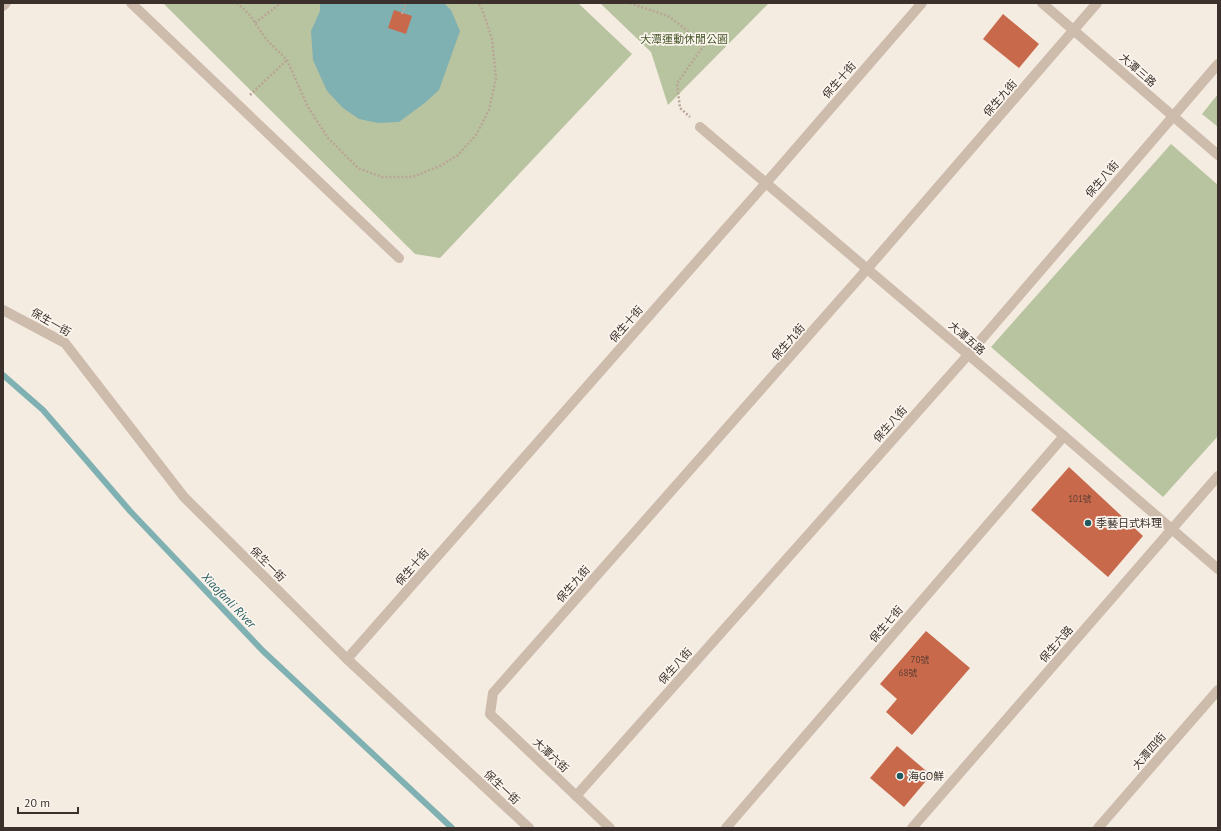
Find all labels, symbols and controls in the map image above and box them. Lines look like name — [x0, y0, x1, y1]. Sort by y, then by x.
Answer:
park label: 大潭運動休閒公園 — [640, 32, 728, 46]
street label: 大潭三路 — [1117, 50, 1159, 90]
street label: 保生十街 — [819, 59, 859, 101]
street label: 保生九街 — [980, 77, 1020, 119]
street label: 保生八街 — [1082, 158, 1122, 200]
street label: 保生十街 — [606, 303, 646, 345]
street label: 保生一街 — [28, 305, 74, 339]
street label: 大潭五路 — [946, 318, 988, 358]
street label: 保生九街 — [768, 321, 808, 363]
street label: 保生八街 — [870, 403, 910, 445]
house number: 101號 — [1068, 493, 1092, 504]
place label: 季藝日式料理 — [1096, 516, 1162, 530]
marker: 季藝日式料理 — [1083, 518, 1093, 528]
street label: 保生一街 — [247, 543, 289, 585]
street label: 保生十街 — [392, 546, 432, 588]
street label: 保生九街 — [553, 563, 593, 605]
water label: Xiaofanli River — [198, 568, 260, 632]
street label: 保生七街 — [866, 603, 906, 645]
street label: 保生六路 — [1036, 623, 1076, 665]
street label: 保生八街 — [655, 645, 695, 687]
house number: 70號 — [911, 654, 929, 665]
house number: 68號 — [899, 667, 917, 678]
street label: 大潭四街 — [1129, 730, 1169, 772]
street label: 大潭六街 — [530, 735, 572, 775]
street label: 保生一街 — [481, 767, 523, 807]
place label: 海GO鮮 — [908, 769, 944, 783]
marker: 海GO鮮 — [895, 771, 905, 781]
scale bar — [18, 789, 78, 815]
text: 20 m — [24, 795, 50, 810]

